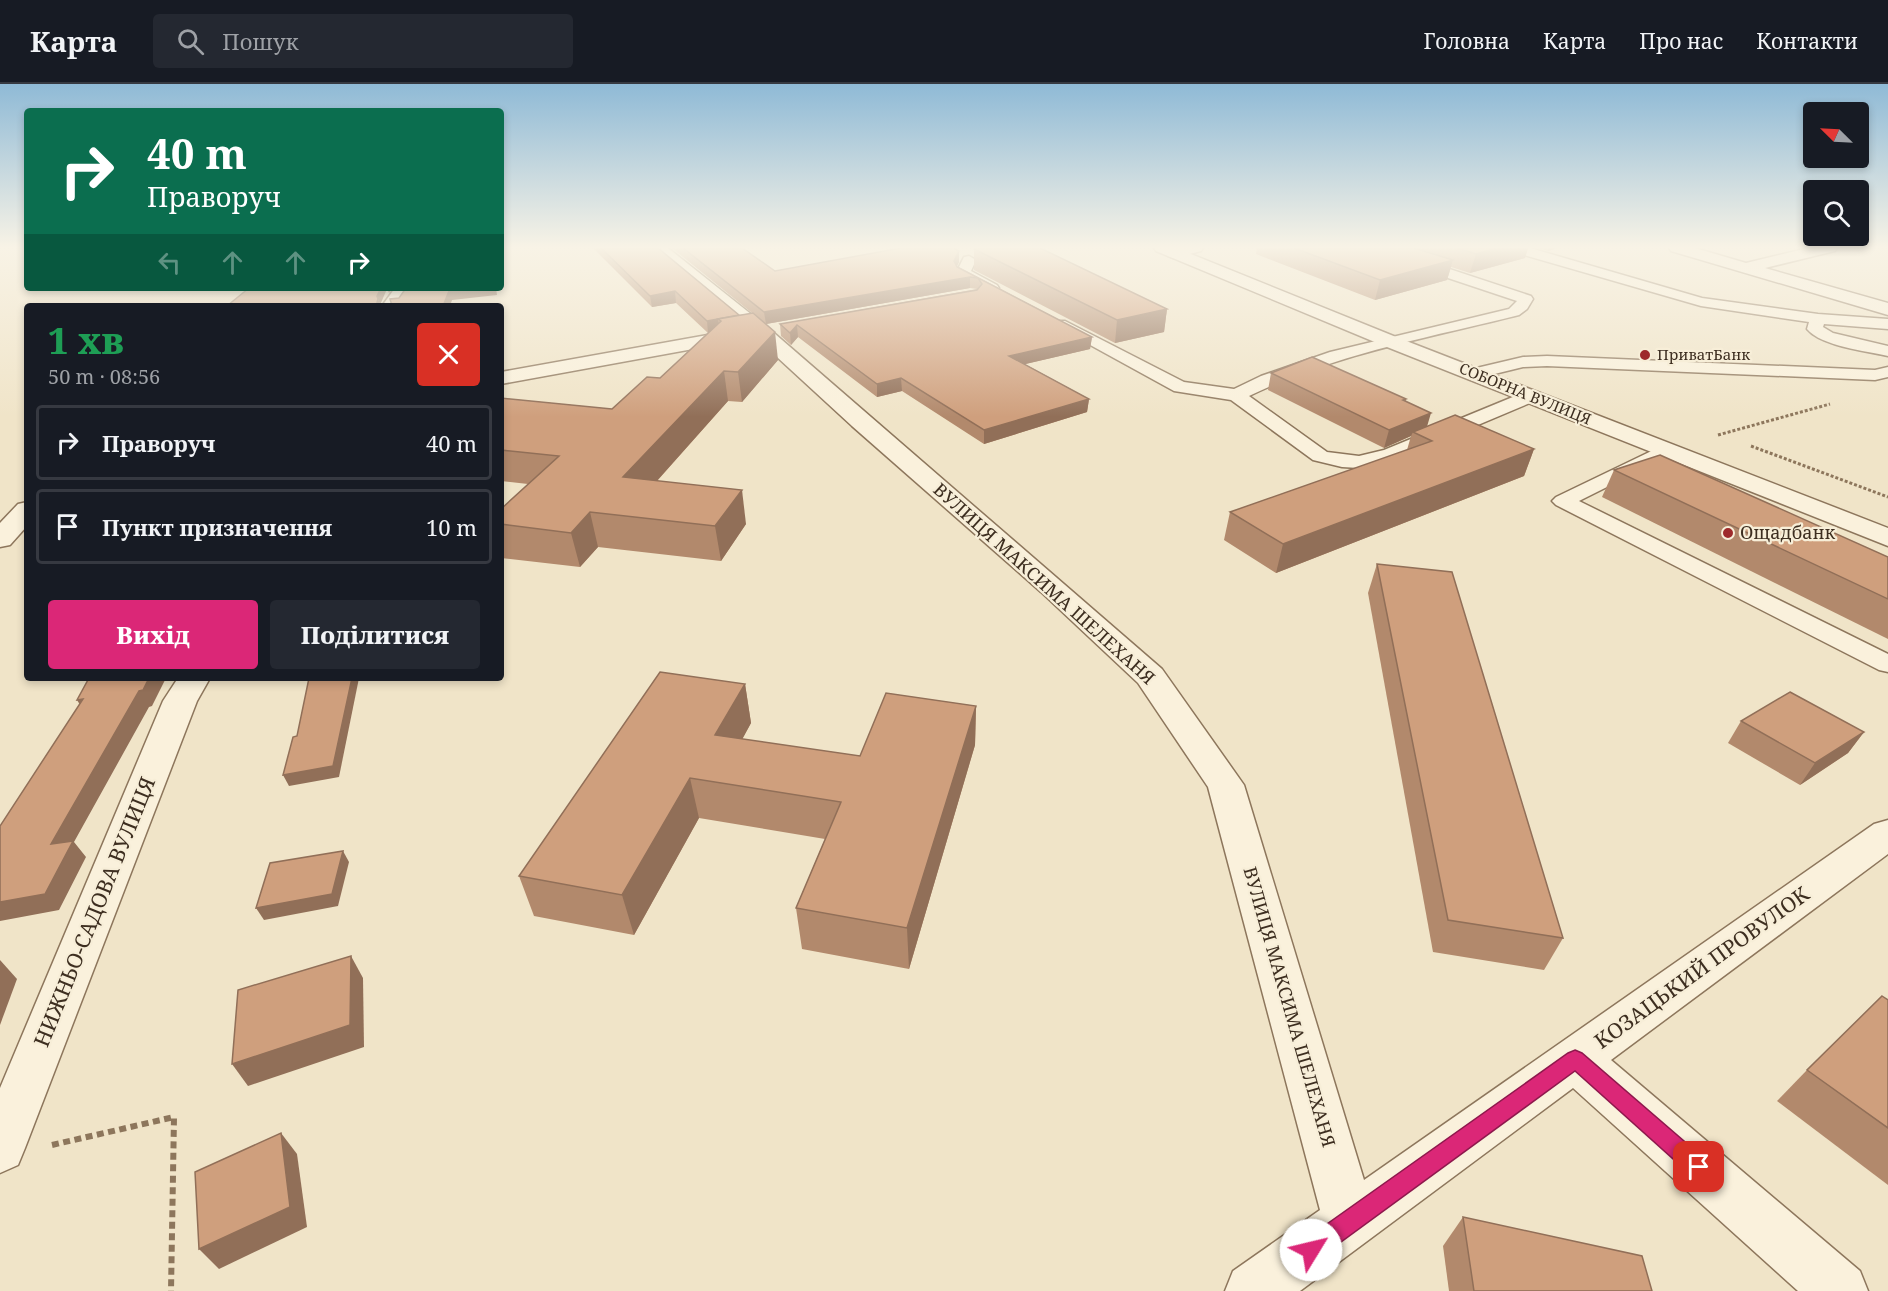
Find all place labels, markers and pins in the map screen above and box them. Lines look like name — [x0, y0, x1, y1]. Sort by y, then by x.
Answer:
place label: ПриватБанк — [1657, 344, 1750, 364]
marker: ПриватБанк — [1638, 348, 1652, 362]
place label: Ощадбанк — [1740, 520, 1835, 544]
marker: Ощадбанк — [1721, 526, 1735, 540]
pin — [1673, 1141, 1724, 1192]

